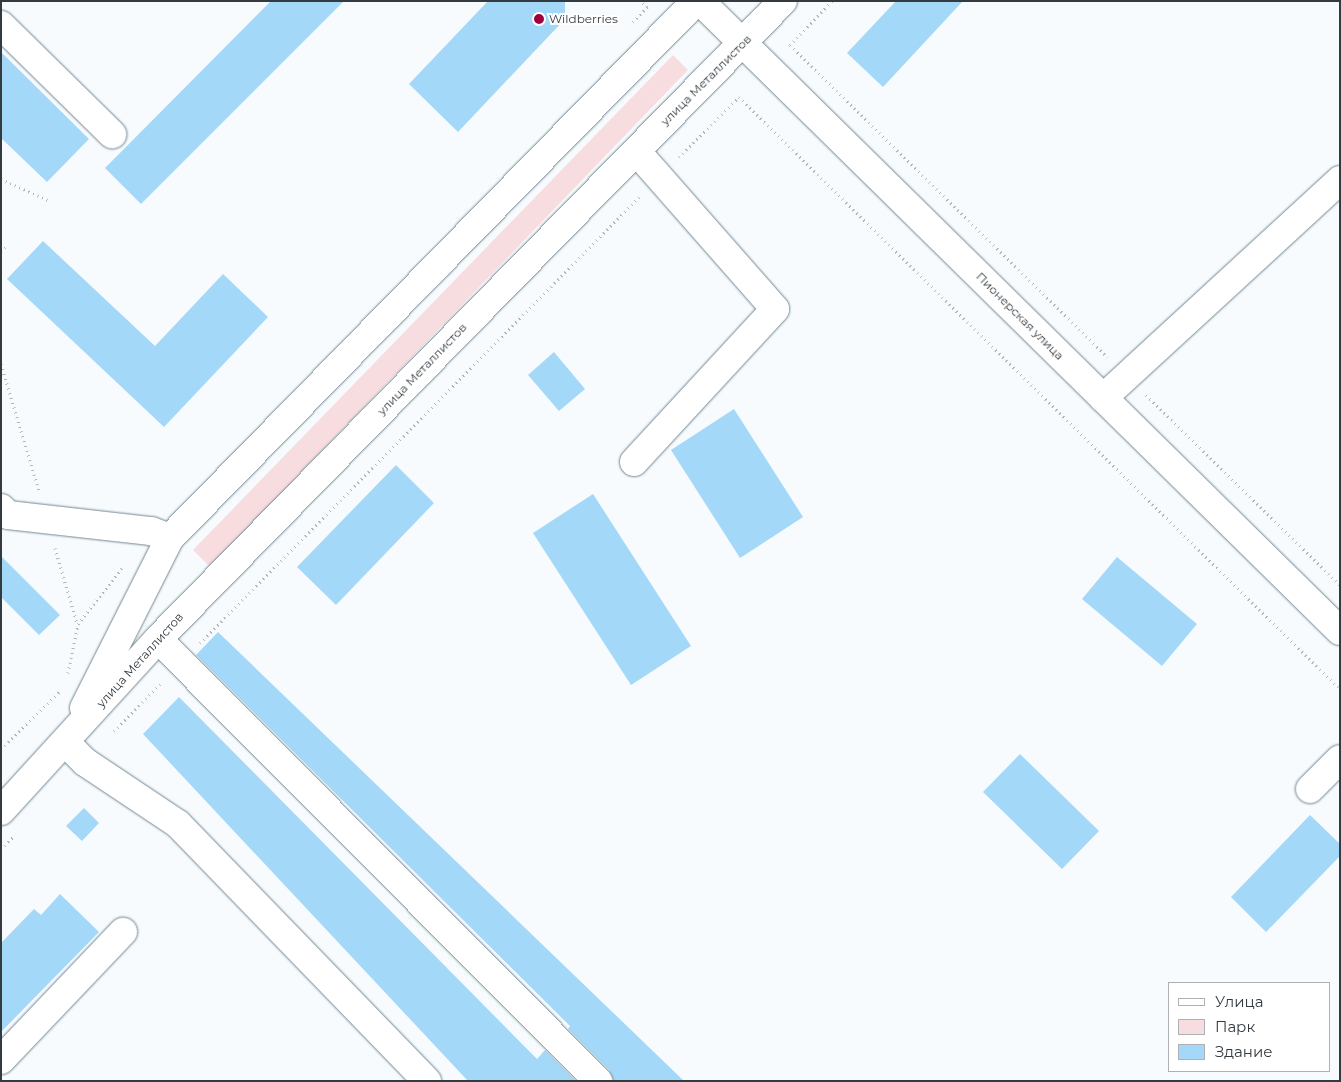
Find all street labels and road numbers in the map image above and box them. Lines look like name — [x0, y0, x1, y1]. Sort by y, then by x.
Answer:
street label: улица Металлистов — [658, 32, 754, 128]
street label: Пионерская улица — [973, 269, 1067, 363]
street label: улица Металлистов — [374, 320, 470, 418]
street label: улица Металлистов — [94, 610, 186, 710]

